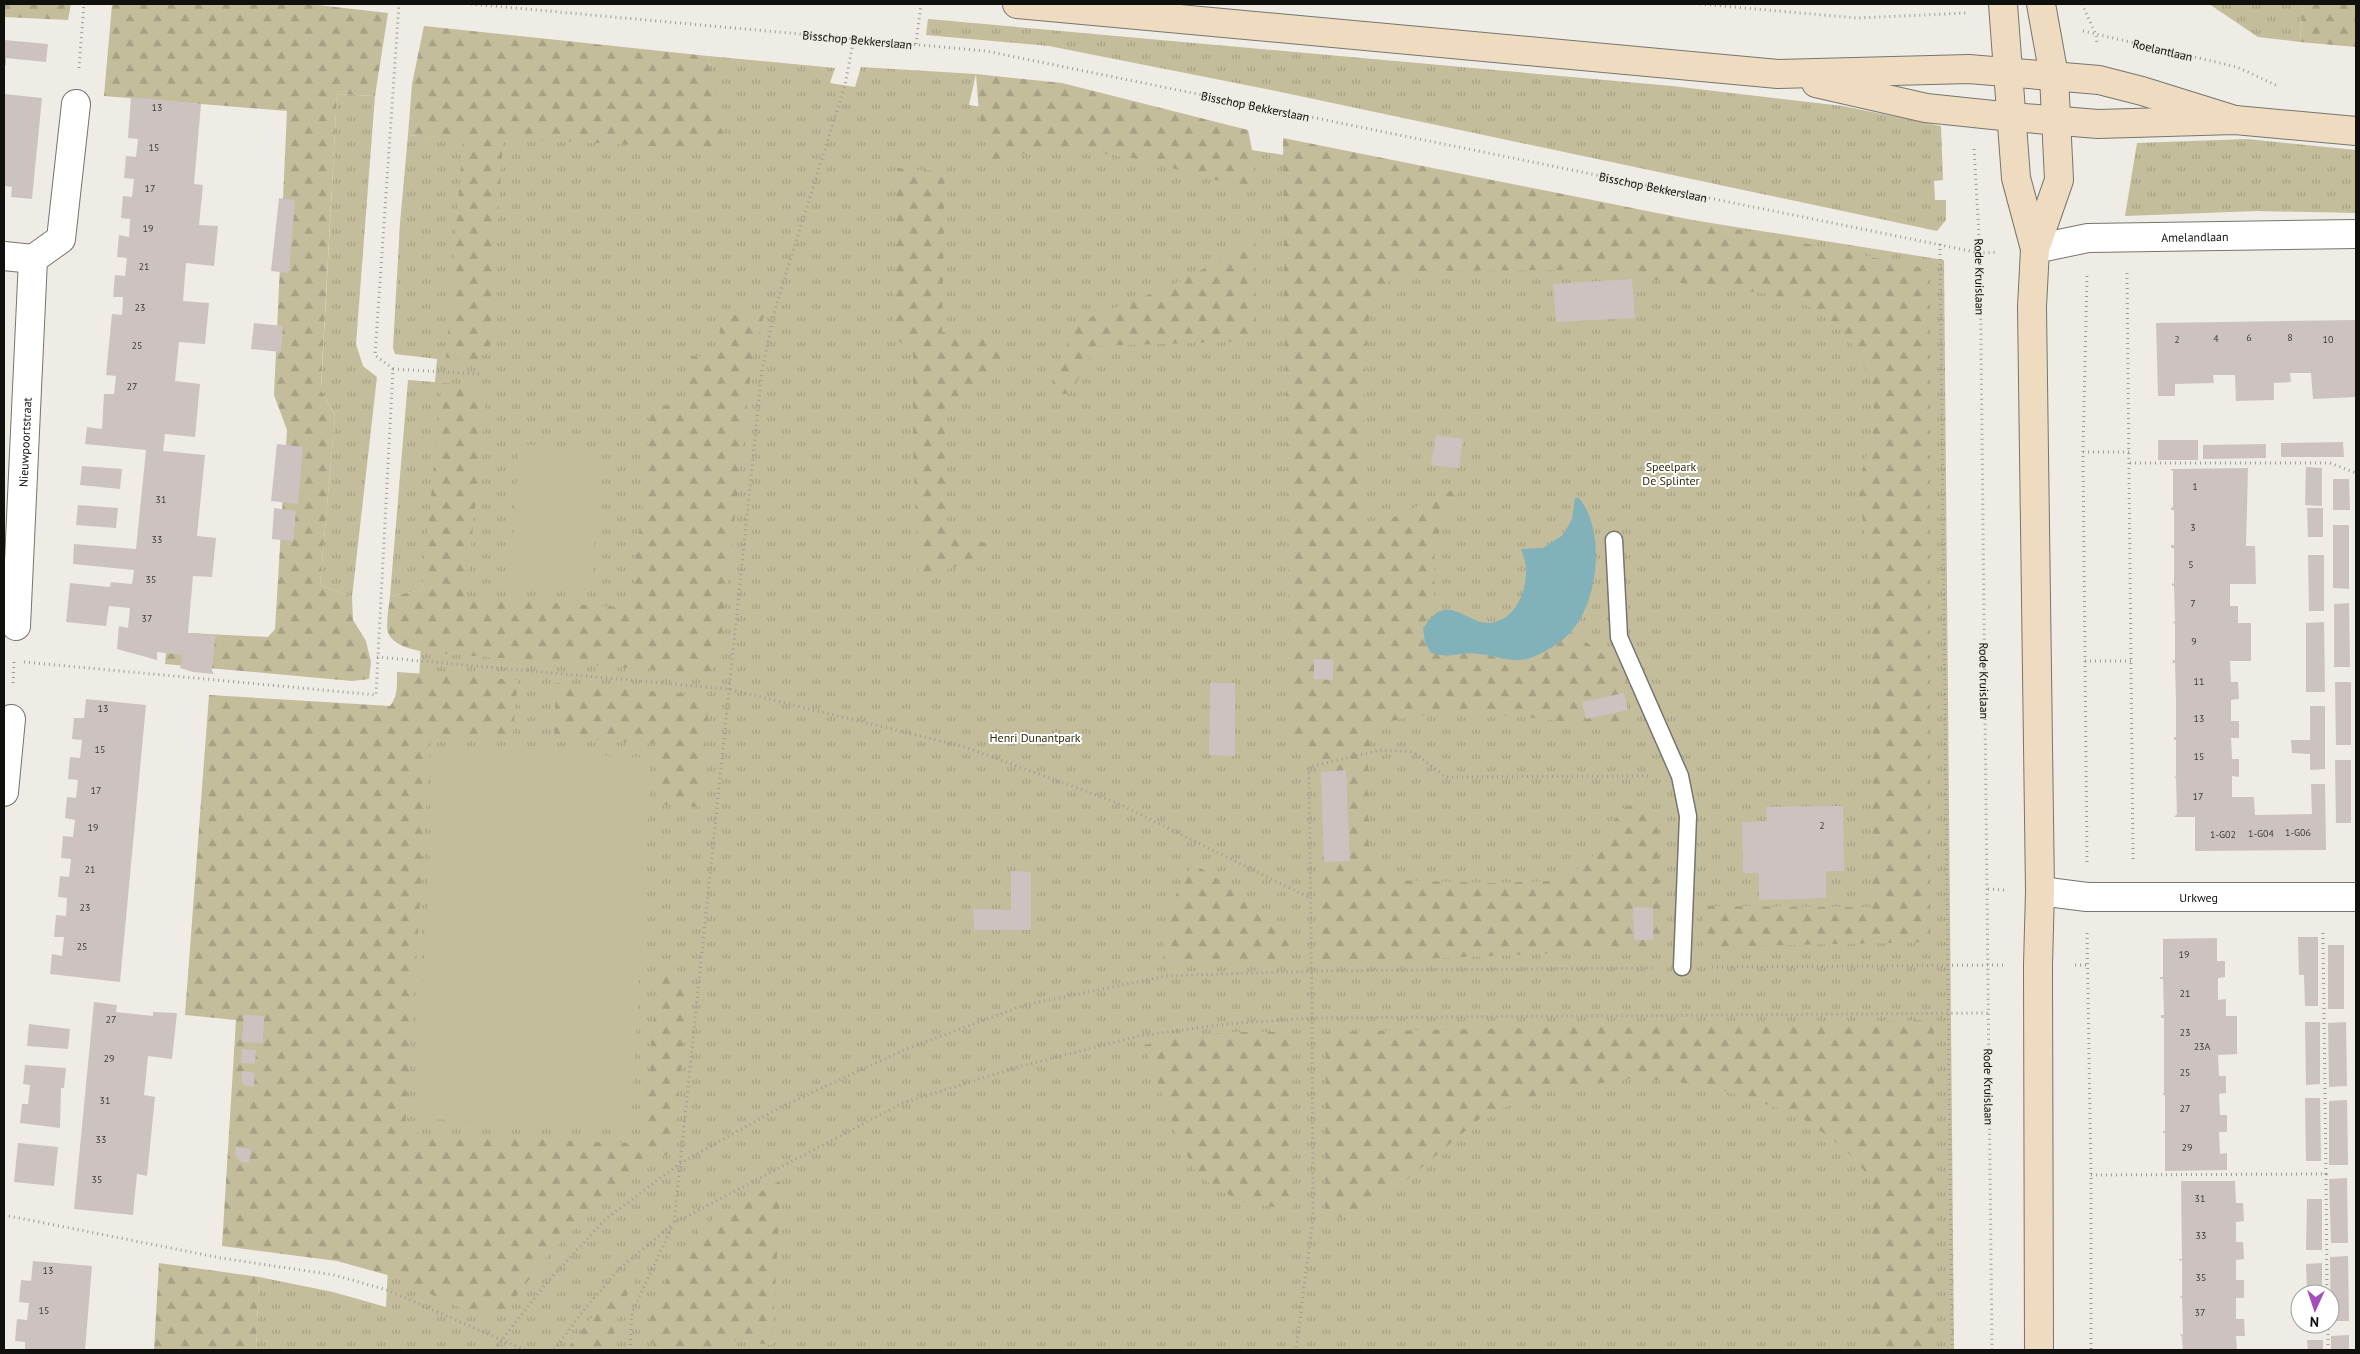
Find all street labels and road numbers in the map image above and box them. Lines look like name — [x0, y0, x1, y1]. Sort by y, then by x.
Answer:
street label: Bisschop Bekkerslaan — [802, 27, 913, 52]
street label: Roelantlaan — [2131, 35, 2194, 64]
street label: Bisschop Bekkerslaan — [1200, 87, 1311, 124]
street label: Bisschop Bekkerslaan — [1598, 168, 1709, 205]
street label: Amelandlaan — [2161, 228, 2229, 244]
street label: Rode Kruislaan — [1972, 238, 1988, 315]
street label: Nieuwpoortstraat — [15, 397, 34, 487]
street label: Rode Kruislaan — [1977, 642, 1993, 719]
street label: Urkweg — [2179, 890, 2218, 905]
street label: Rode Kruislaan — [1981, 1048, 1997, 1125]

